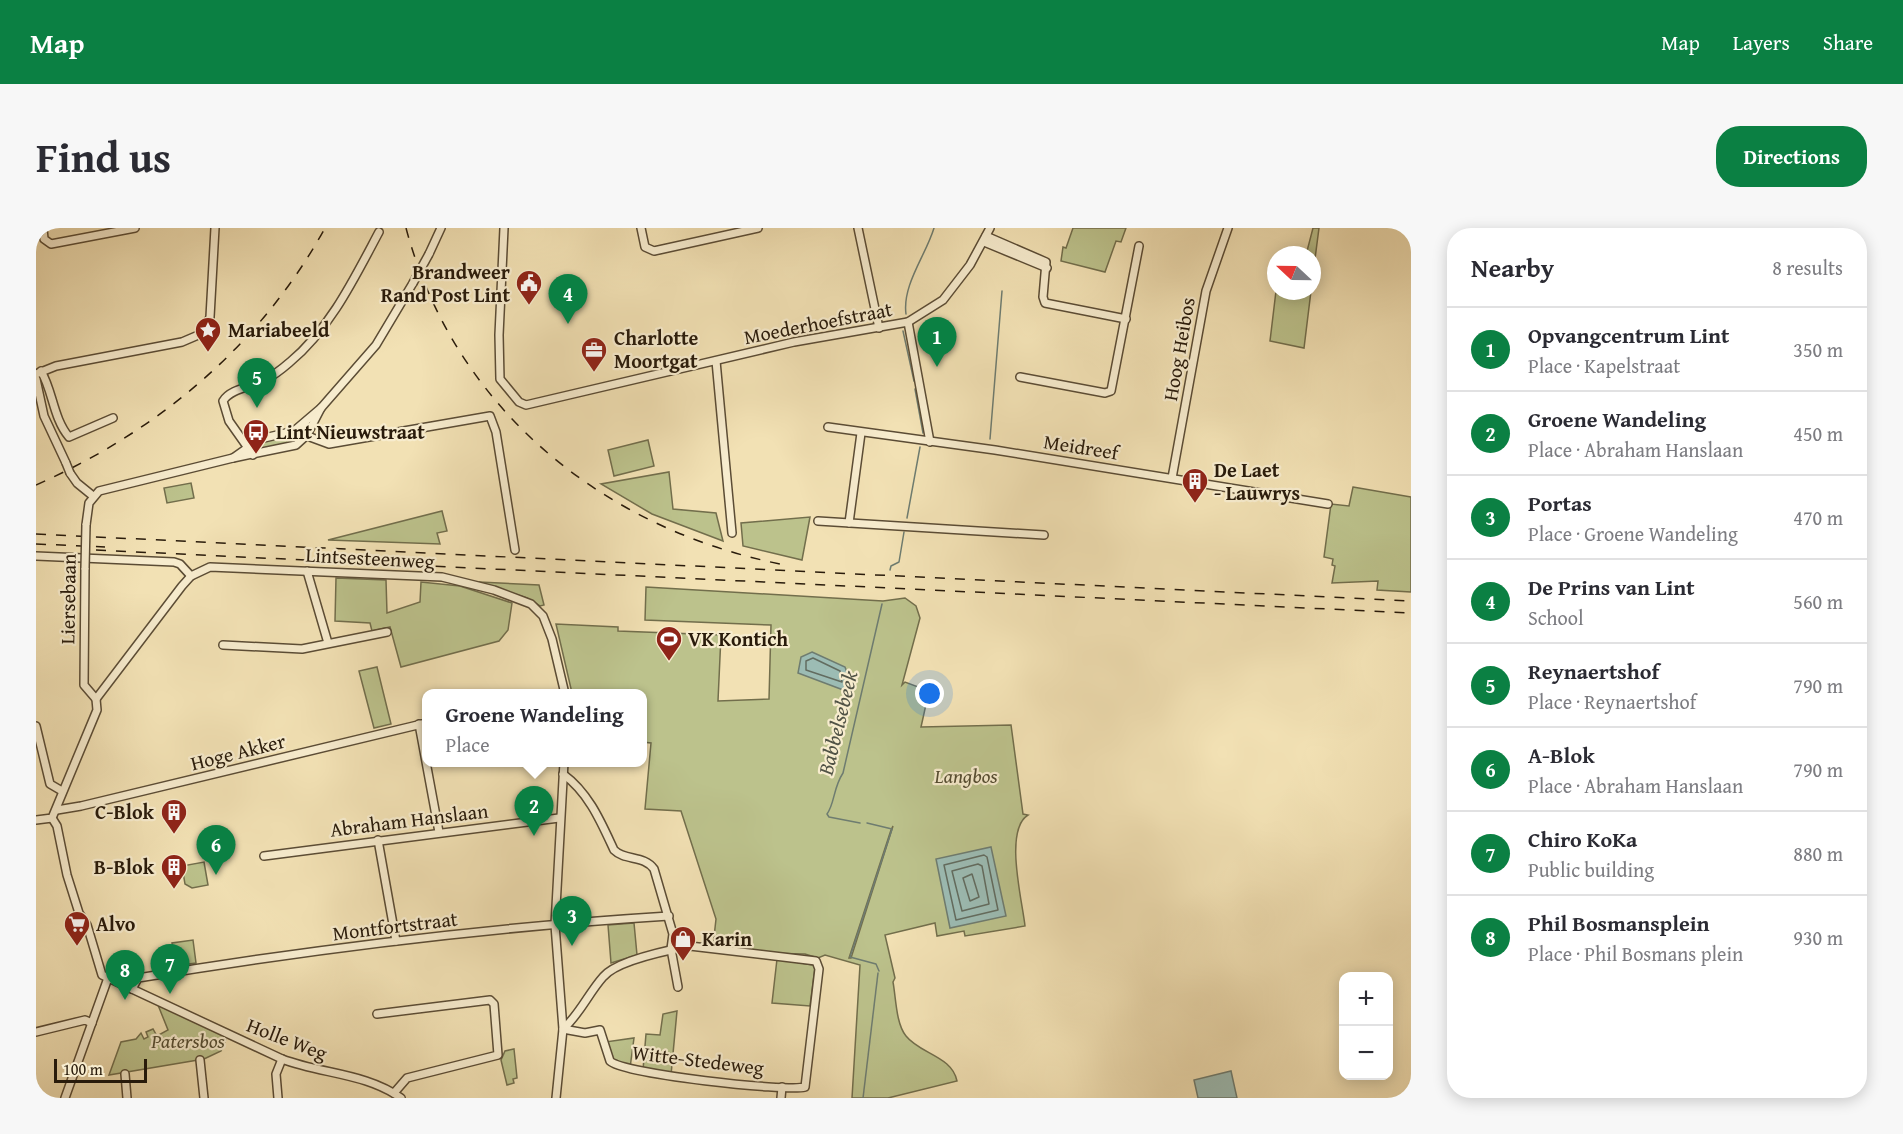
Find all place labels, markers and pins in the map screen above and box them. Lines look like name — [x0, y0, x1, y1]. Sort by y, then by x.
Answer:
place label: Brandweer Rand Post Lint — [381, 257, 510, 309]
public building icon: Brandweer Rand Post Lint — [514, 268, 544, 306]
pin: 4 — [548, 274, 588, 324]
place icon: Mariabeeld — [193, 315, 223, 353]
place label: Mariabeeld — [228, 315, 330, 344]
pin: 1 — [918, 318, 956, 367]
place label: Charlotte Moortgat — [614, 323, 699, 375]
office icon: Charlotte Moortgat — [579, 335, 609, 373]
pin: 5 — [238, 358, 276, 408]
bus stop icon: Lint Nieuwstraat — [241, 417, 271, 455]
place label: Lint Nieuwstraat — [276, 417, 425, 446]
place label: De Laet - Lauwrys — [1214, 455, 1300, 507]
building icon: De Laet - Lauwrys — [1180, 466, 1210, 504]
sports icon: VK Kontich — [654, 624, 684, 662]
place label: VK Kontich — [688, 624, 788, 653]
pin: 2 — [514, 786, 554, 836]
place label: C-Blok — [95, 797, 155, 826]
building icon: C-Blok — [159, 797, 189, 835]
pin: 6 — [196, 826, 236, 875]
place label: B-Blok — [94, 852, 155, 881]
building icon: B-Blok — [159, 852, 189, 890]
pin: 3 — [552, 896, 592, 946]
supermarket icon: Alvo — [62, 909, 92, 947]
place label: Alvo — [96, 909, 136, 938]
shop icon: Karin — [668, 924, 698, 962]
place label: Karin — [702, 924, 752, 953]
pin: 7 — [150, 944, 190, 994]
pin: 8 — [106, 950, 145, 1000]

